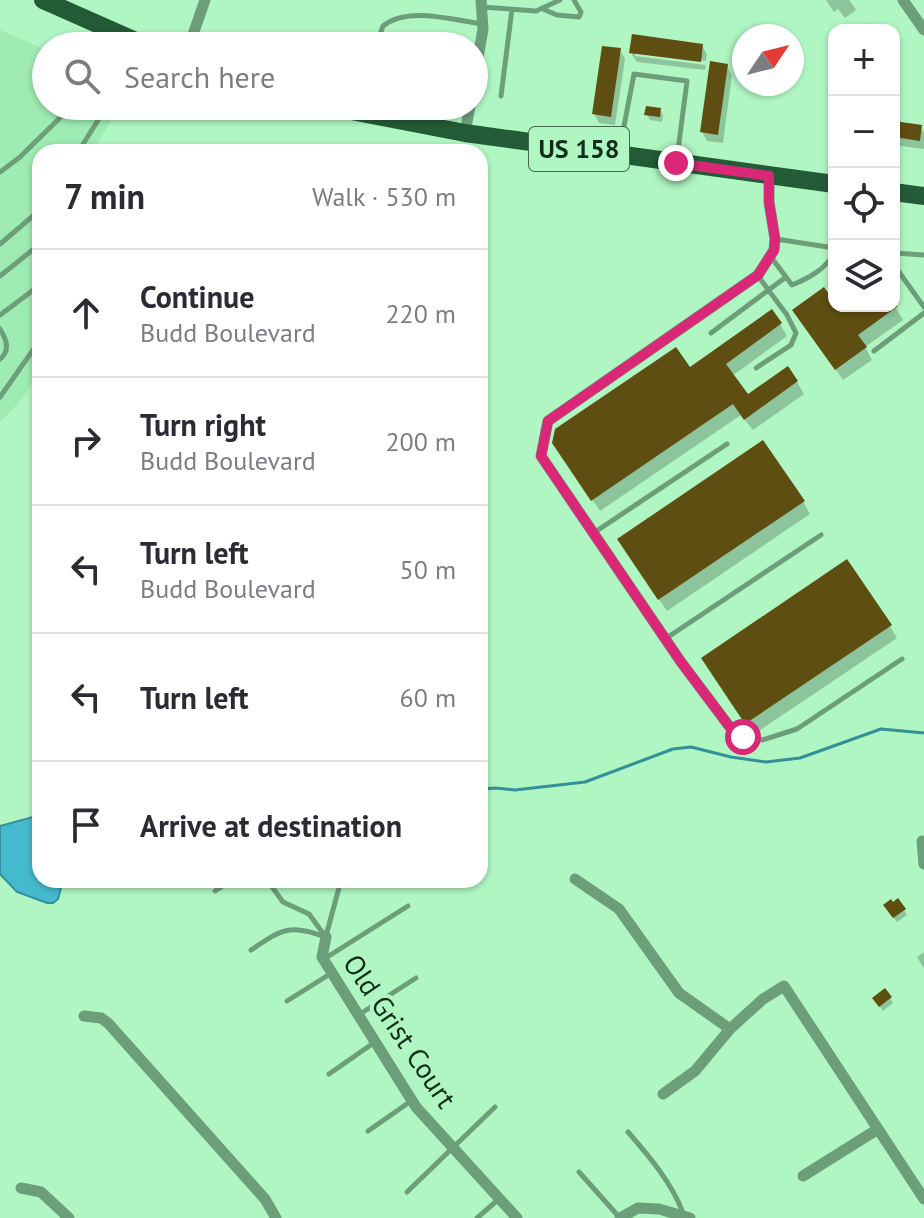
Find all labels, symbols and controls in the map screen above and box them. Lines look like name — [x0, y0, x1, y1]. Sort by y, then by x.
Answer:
north arrow — [732, 24, 804, 96]
map controls — [828, 24, 900, 312]
button: + — [828, 24, 900, 96]
search box — [32, 32, 488, 120]
icon: search — [60, 54, 104, 98]
text: Search here — [124, 57, 275, 96]
button: − — [828, 96, 900, 168]
road number: US 158 — [529, 127, 629, 171]
route end — [658, 145, 694, 181]
button: locate — [828, 168, 900, 240]
text: 7 min — [64, 174, 145, 218]
text: Walk · 530 m — [312, 180, 456, 213]
button: layers — [828, 240, 900, 312]
text: Continue — [140, 277, 254, 316]
icon: ahead — [64, 291, 108, 335]
text: 220 m — [385, 297, 456, 330]
text: Budd Boulevard — [140, 316, 316, 349]
text: Turn right — [140, 405, 266, 444]
icon: right — [64, 419, 108, 463]
text: 200 m — [385, 425, 456, 458]
text: Budd Boulevard — [140, 444, 316, 477]
text: Turn left — [140, 533, 248, 572]
icon: left — [64, 547, 108, 591]
text: 50 m — [400, 553, 456, 586]
text: Budd Boulevard — [140, 572, 316, 605]
icon: left — [64, 675, 108, 719]
text: Turn left — [140, 678, 248, 717]
text: 60 m — [400, 681, 456, 714]
route start — [725, 719, 761, 755]
icon: arrive — [64, 803, 108, 847]
text: Arrive at destination — [140, 806, 402, 845]
street label: Old Grist Court — [335, 947, 466, 1115]

